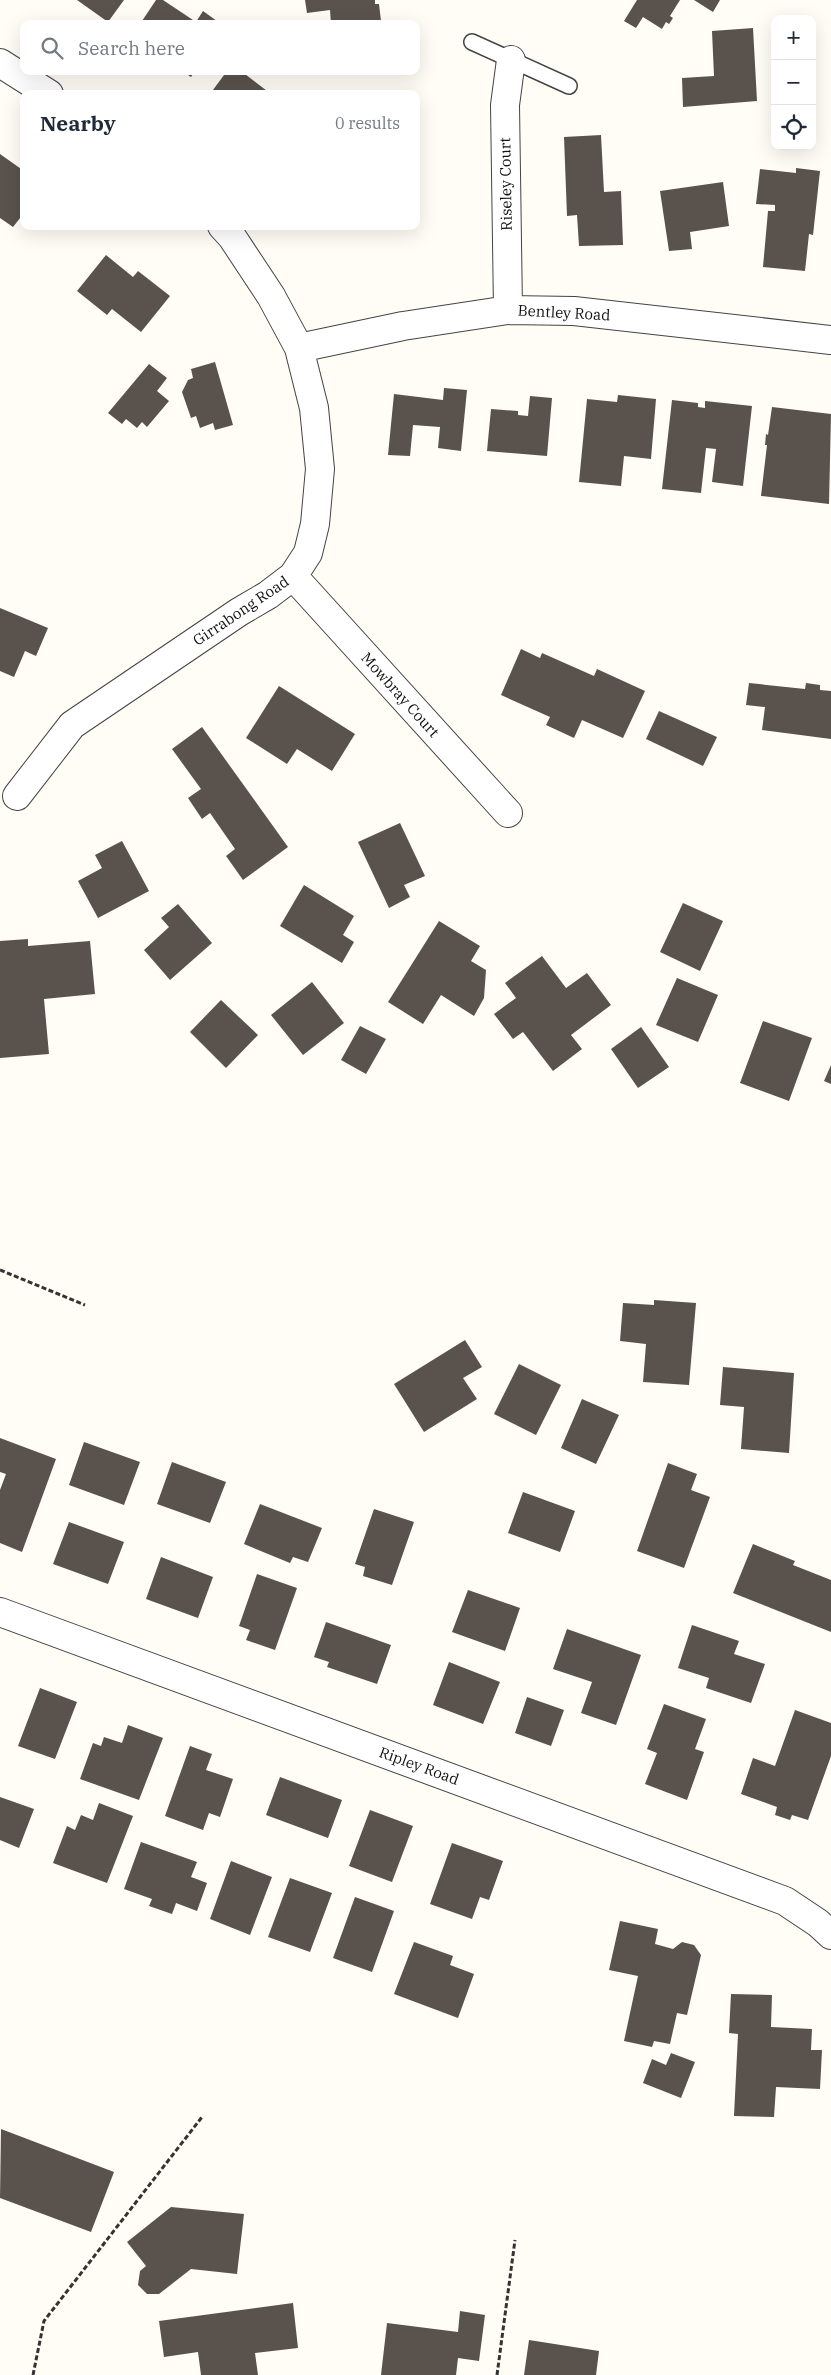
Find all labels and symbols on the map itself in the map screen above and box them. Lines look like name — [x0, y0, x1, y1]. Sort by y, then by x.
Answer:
street label: Riseley Court — [495, 137, 516, 231]
street label: Bentley Road — [517, 301, 611, 324]
street label: Girrabong Road — [189, 572, 292, 650]
street label: Mowbray Court — [357, 648, 443, 741]
street label: Ripley Road — [377, 1742, 462, 1789]

